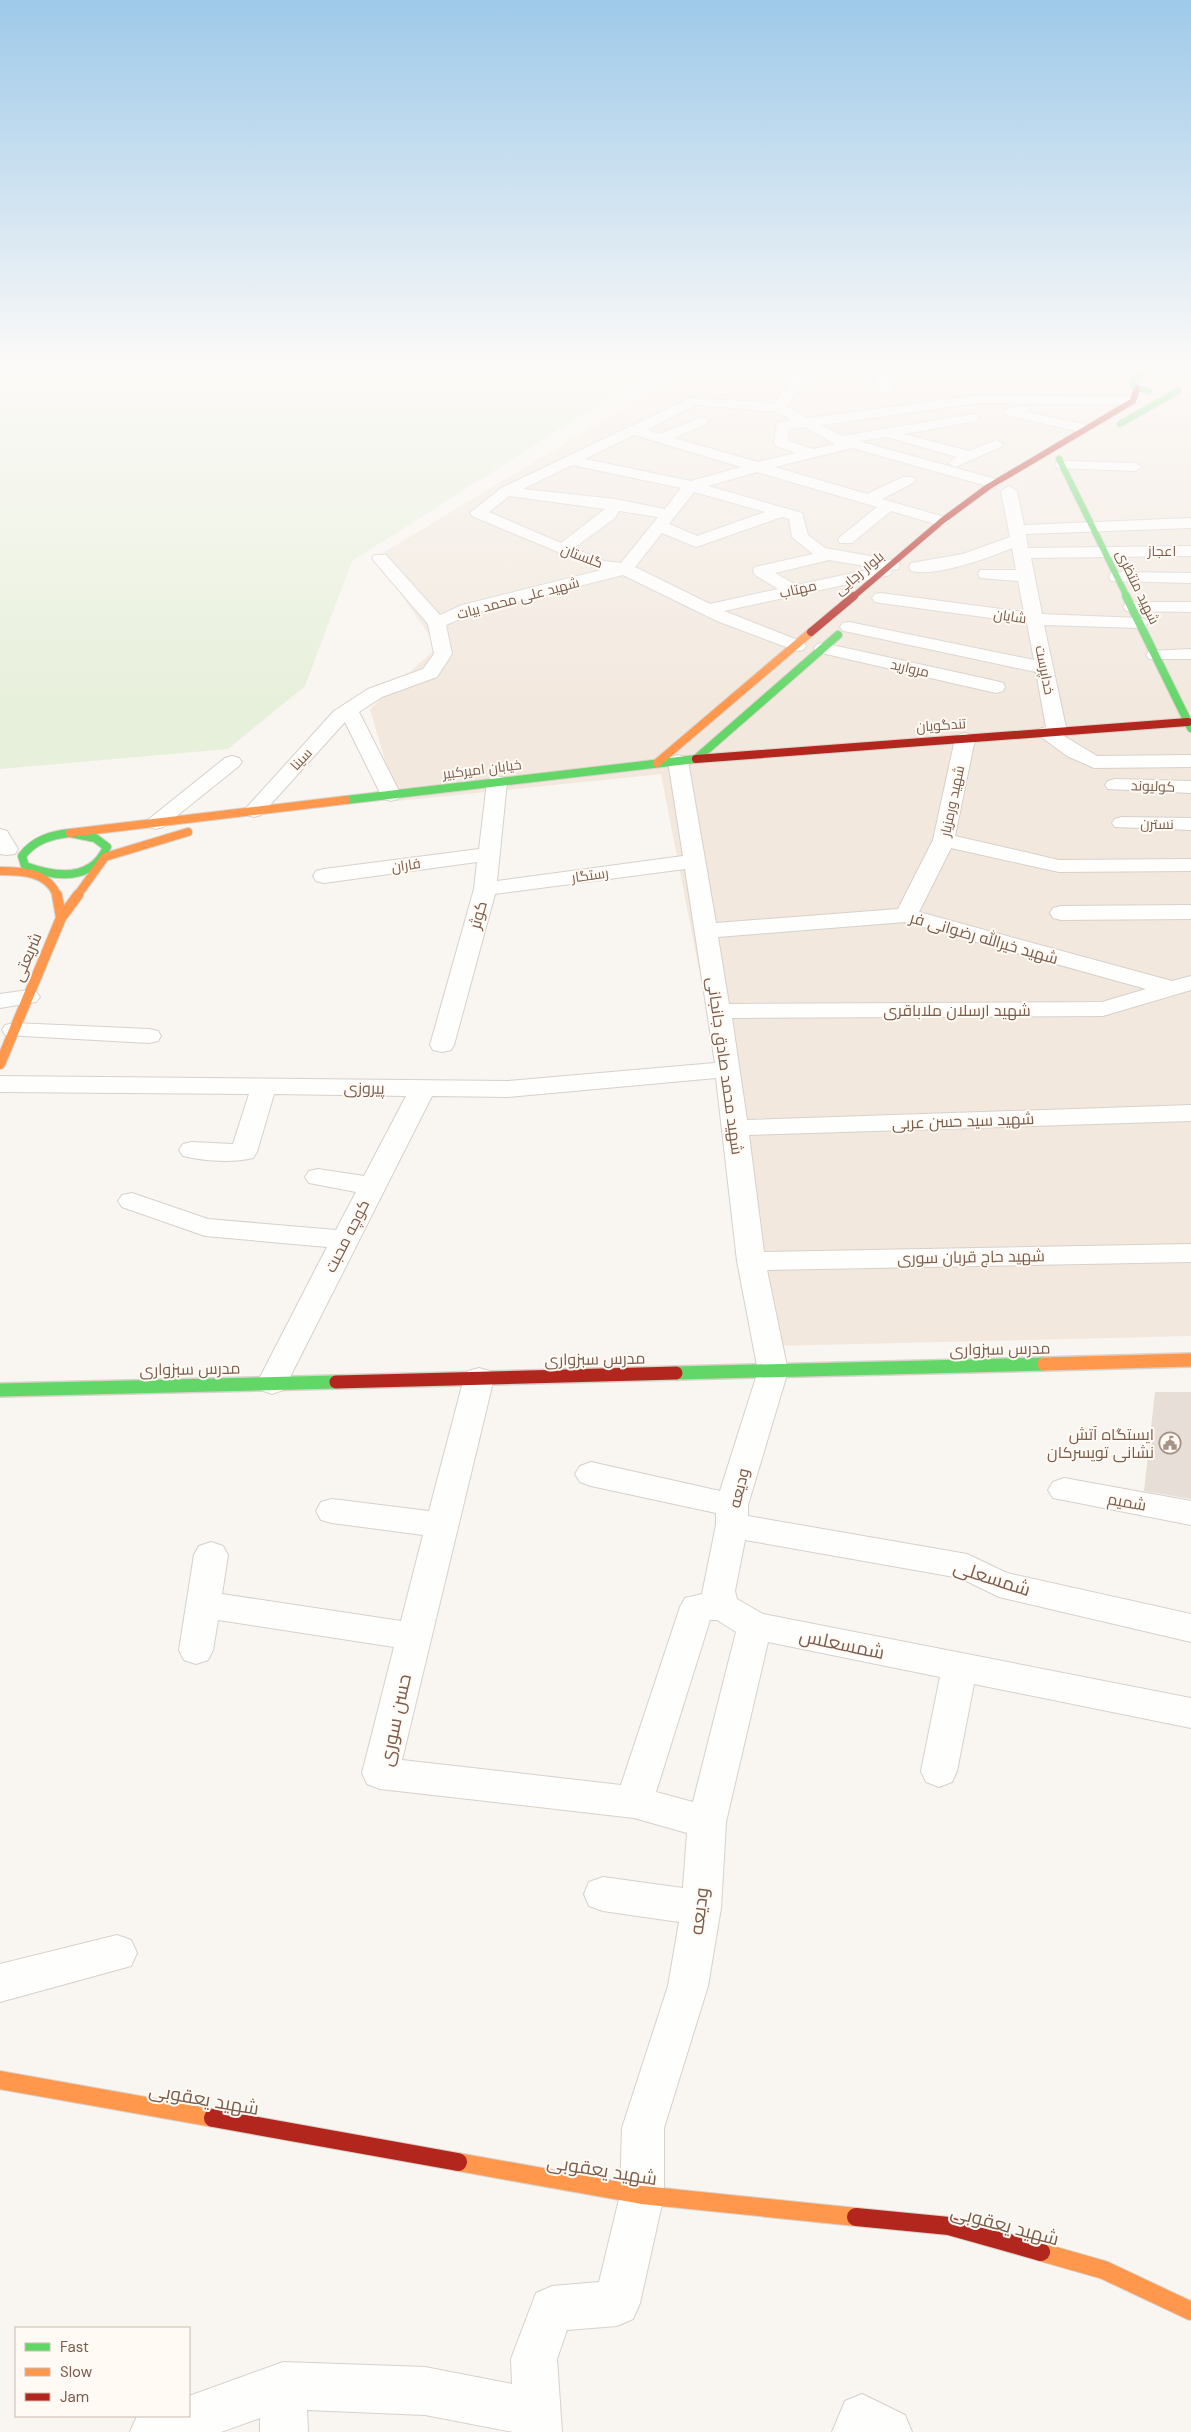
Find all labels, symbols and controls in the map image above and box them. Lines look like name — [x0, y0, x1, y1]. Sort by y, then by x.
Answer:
street label: گلستان — [559, 540, 605, 572]
street label: اعجاز — [1147, 542, 1176, 560]
street label: بلوار رجایی — [831, 547, 887, 599]
street label: شهید منتظری — [1112, 547, 1164, 627]
street label: شهید علی محمد بیات — [455, 573, 581, 623]
street label: مهتاب — [778, 576, 818, 602]
street label: شایان — [992, 605, 1028, 627]
street label: خداپرست — [1030, 644, 1059, 696]
street label: مروارید — [889, 655, 931, 681]
street label: تندگویان — [915, 714, 967, 736]
street label: سینا — [286, 744, 316, 774]
street label: خیابان امیرکبیر — [441, 755, 522, 783]
street label: شهید ورمزیار — [935, 764, 968, 839]
street label: کولیوند — [1131, 776, 1175, 796]
street label: نسترن — [1140, 815, 1174, 833]
street label: فاران — [390, 854, 422, 876]
street label: رستگار — [569, 864, 610, 887]
street label: کوثر — [464, 899, 492, 932]
street label: شهید خیرالله رضوانی فر — [907, 907, 1061, 969]
street label: شریعتی — [7, 929, 47, 985]
street label: شهید محمد صادق جانجانی — [702, 976, 748, 1156]
street label: شهید ارسلان ملاباقری — [883, 1000, 1031, 1021]
street label: پیروزی — [343, 1077, 385, 1100]
street label: شهید سید حسن عربی — [891, 1108, 1035, 1134]
street label: کوچه محبت — [320, 1196, 375, 1277]
street label: شهید حاج قربان سوری — [897, 1245, 1045, 1270]
street label: مدرس سبزواری — [949, 1338, 1051, 1360]
street label: مدرس سبزواری — [544, 1348, 646, 1370]
street label: مدرس سبزواری — [139, 1358, 241, 1380]
place label: ایستگاه آتش نشانی تویسرکان — [1047, 1424, 1154, 1463]
public building icon: ایستگاه آتش نشانی تویسرکان — [1158, 1431, 1182, 1455]
street label: ودیعه — [724, 1466, 754, 1510]
street label: شمیم — [1106, 1488, 1148, 1517]
street label: شمسعلی — [950, 1554, 1034, 1602]
street label: شمسعلس — [797, 1623, 887, 1665]
street label: حسن سوری — [373, 1672, 417, 1768]
street label: ودیعه — [684, 1886, 714, 1936]
street label: شهید یعقوبی — [147, 2077, 261, 2121]
street label: شهید یعقوبی — [545, 2149, 659, 2191]
street label: شهید یعقوبی — [948, 2199, 1062, 2251]
legend — [15, 2327, 190, 2417]
text: Fast — [60, 2337, 89, 2357]
text: Slow — [60, 2362, 93, 2382]
text: Jam — [60, 2387, 89, 2407]

